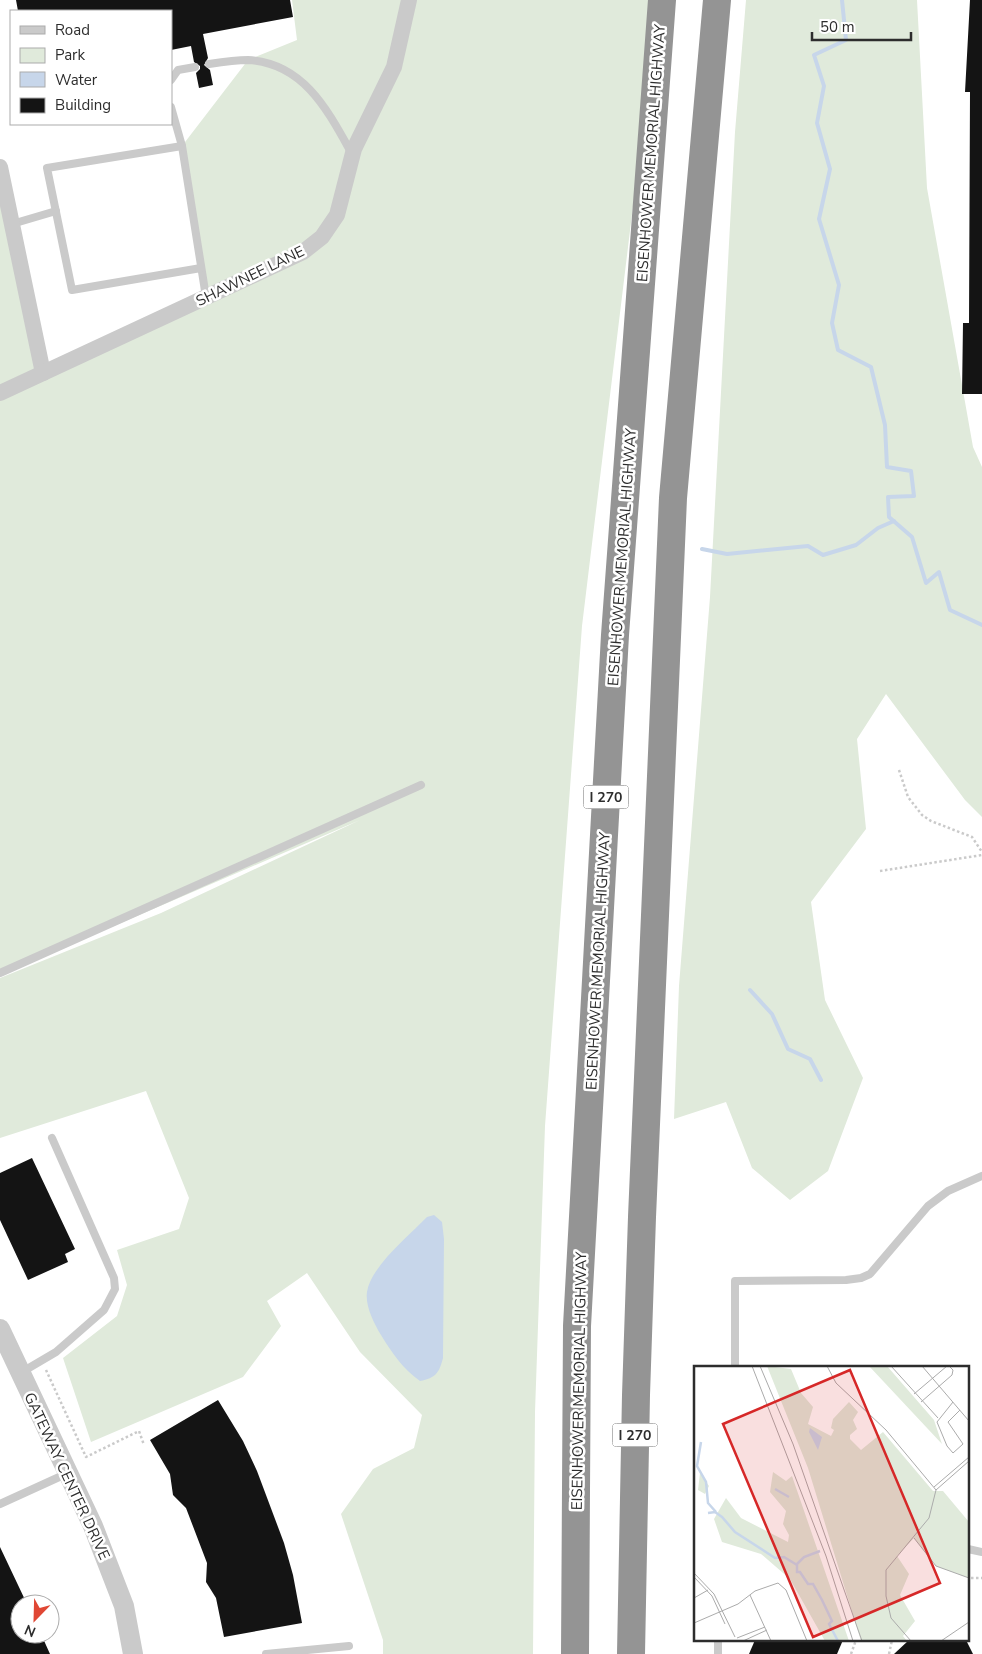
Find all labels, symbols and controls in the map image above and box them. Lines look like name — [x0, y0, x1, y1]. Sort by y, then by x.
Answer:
legend — [10, 10, 172, 125]
scale bar — [812, 10, 911, 42]
text: 50 m — [820, 17, 855, 37]
text: Road — [55, 20, 90, 40]
street label: EISENHOWER MEMORIAL HIGHWAY — [632, 22, 670, 283]
text: Park — [55, 45, 85, 65]
text: Water — [55, 70, 98, 90]
text: Building — [55, 95, 111, 115]
street label: SHAWNEE LANE — [192, 241, 308, 311]
street label: EISENHOWER MEMORIAL HIGHWAY — [603, 426, 641, 687]
road number: I 270 — [584, 786, 628, 809]
street label: EISENHOWER MEMORIAL HIGHWAY — [581, 830, 615, 1091]
street label: EISENHOWER MEMORIAL HIGHWAY — [567, 1251, 591, 1510]
inset map — [694, 1366, 970, 1642]
street label: GATEWAY CENTER DRIVE — [19, 1389, 115, 1563]
road number: I 270 — [612, 1424, 658, 1446]
north arrow — [10, 1594, 60, 1644]
text: N — [22, 1620, 39, 1641]

